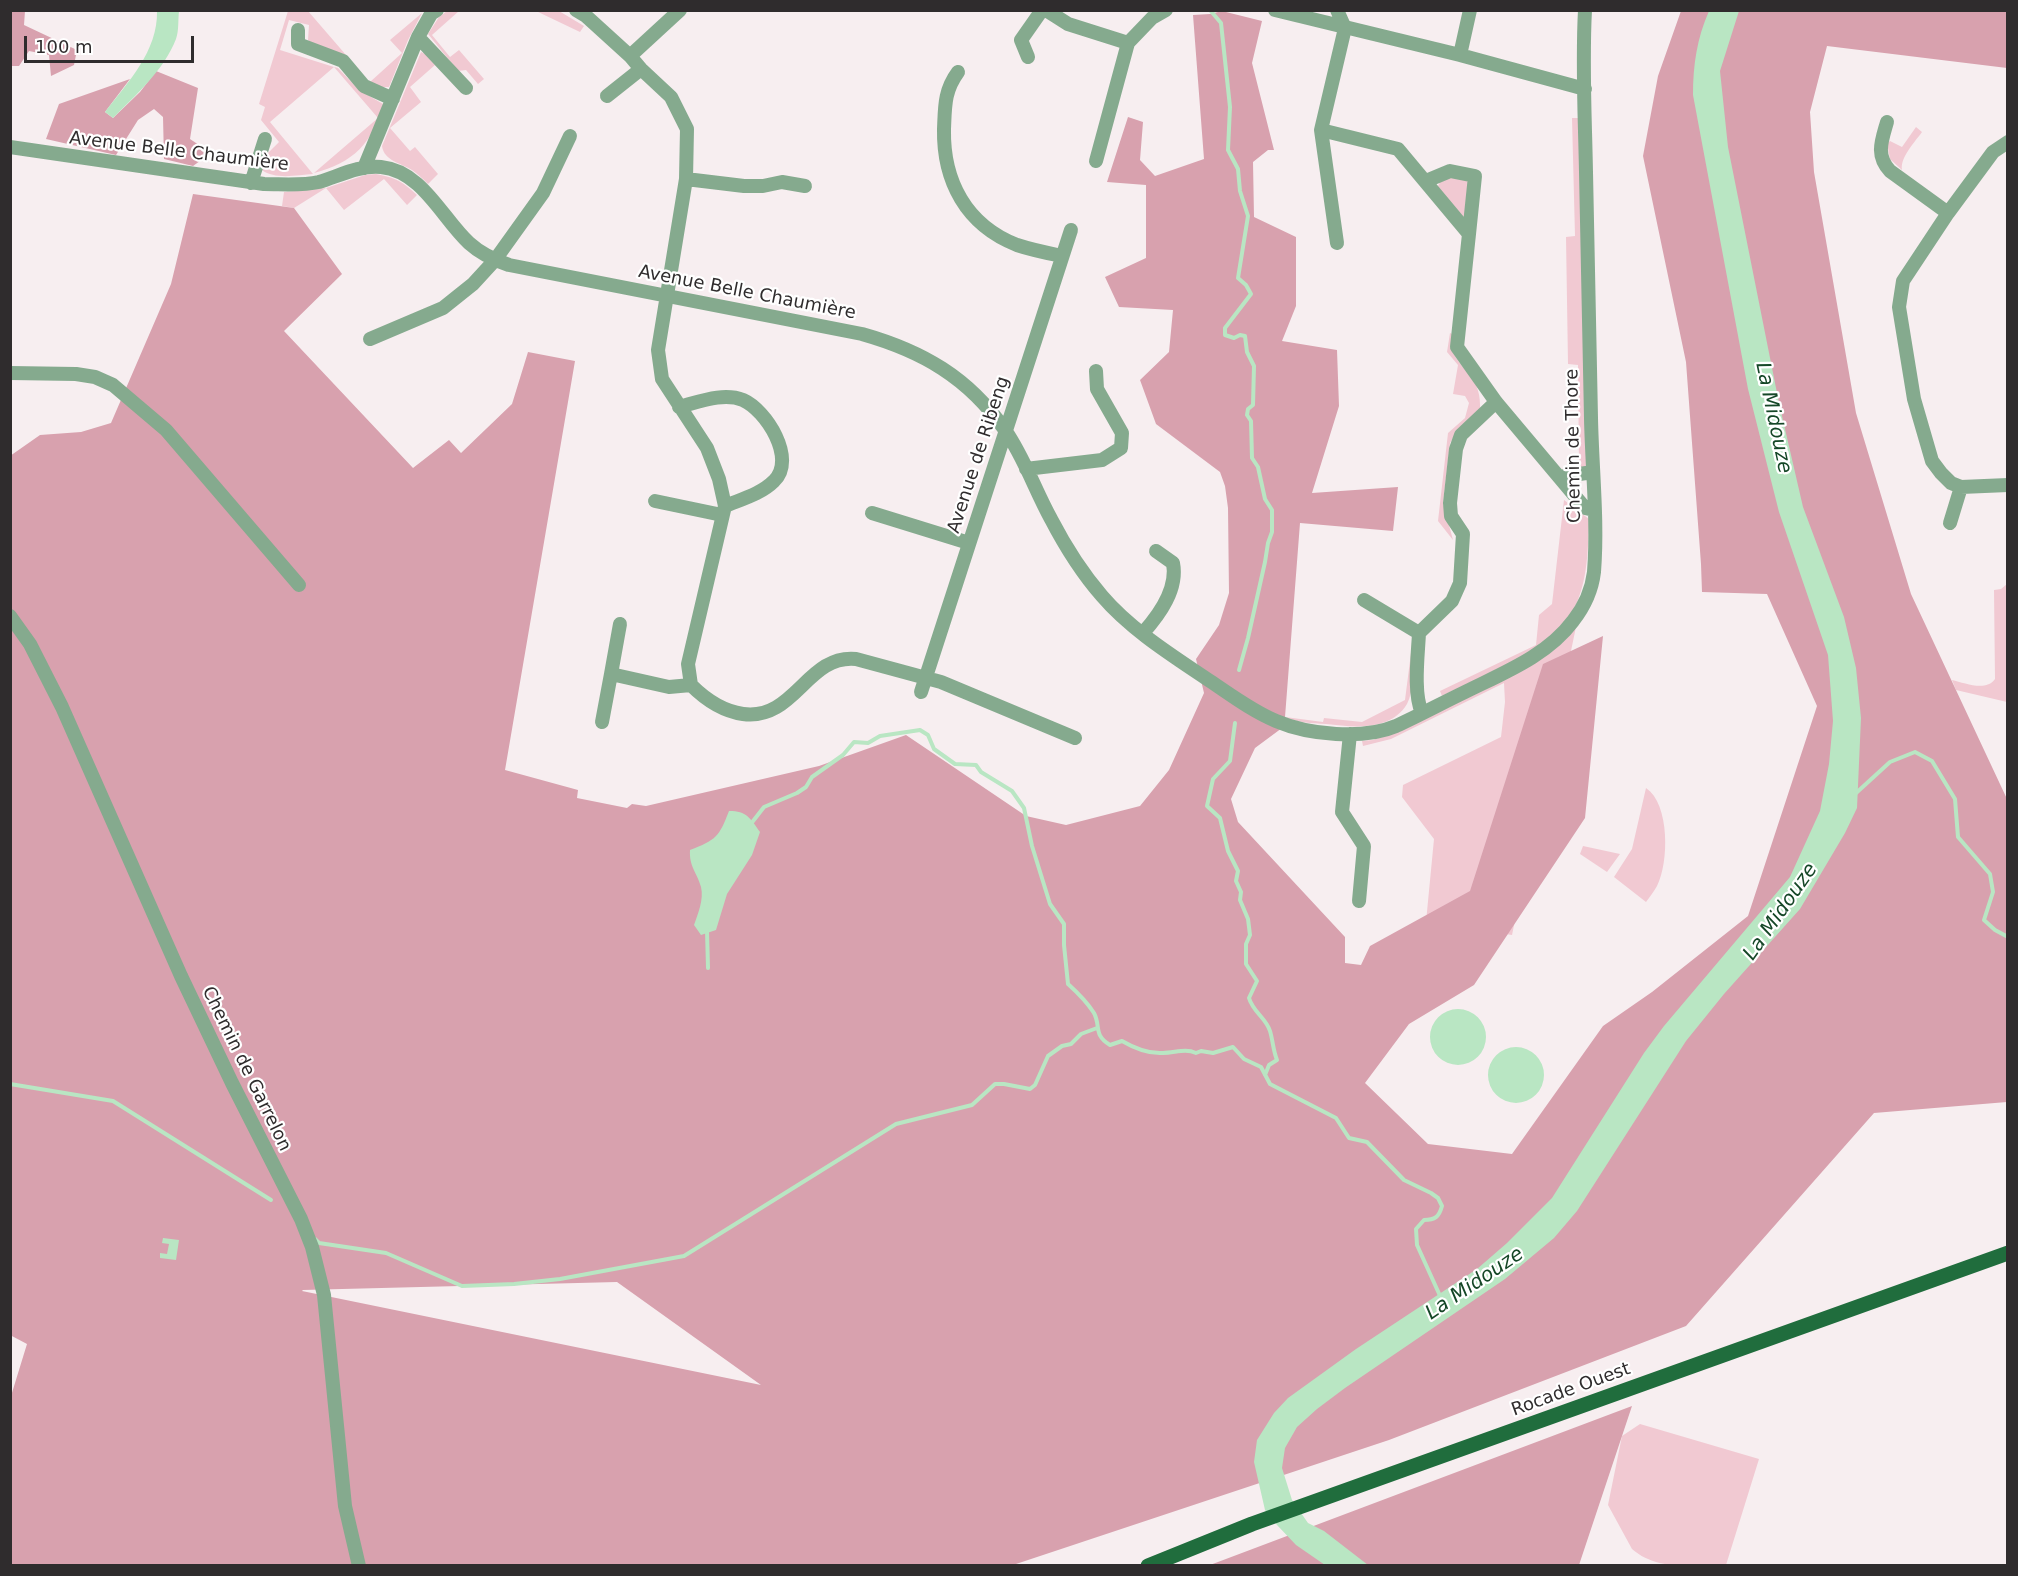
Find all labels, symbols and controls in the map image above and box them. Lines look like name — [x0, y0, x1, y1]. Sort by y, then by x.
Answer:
scale bar — [27, 24, 196, 62]
text: 100 m — [35, 36, 93, 57]
street label: Avenue Belle Chaumière — [68, 128, 290, 176]
street label: Avenue Belle Chaumière — [637, 261, 857, 325]
water label: La Midouze — [1750, 360, 1796, 476]
street label: Chemin de Thore — [1562, 369, 1586, 523]
street label: Avenue de Ribeng — [943, 374, 1015, 536]
water label: La Midouze — [1739, 859, 1823, 965]
street label: Chemin de Garrelon — [197, 983, 295, 1155]
water label: La Midouze — [1421, 1242, 1529, 1326]
street label: Rocade Ouest — [1509, 1358, 1633, 1422]

